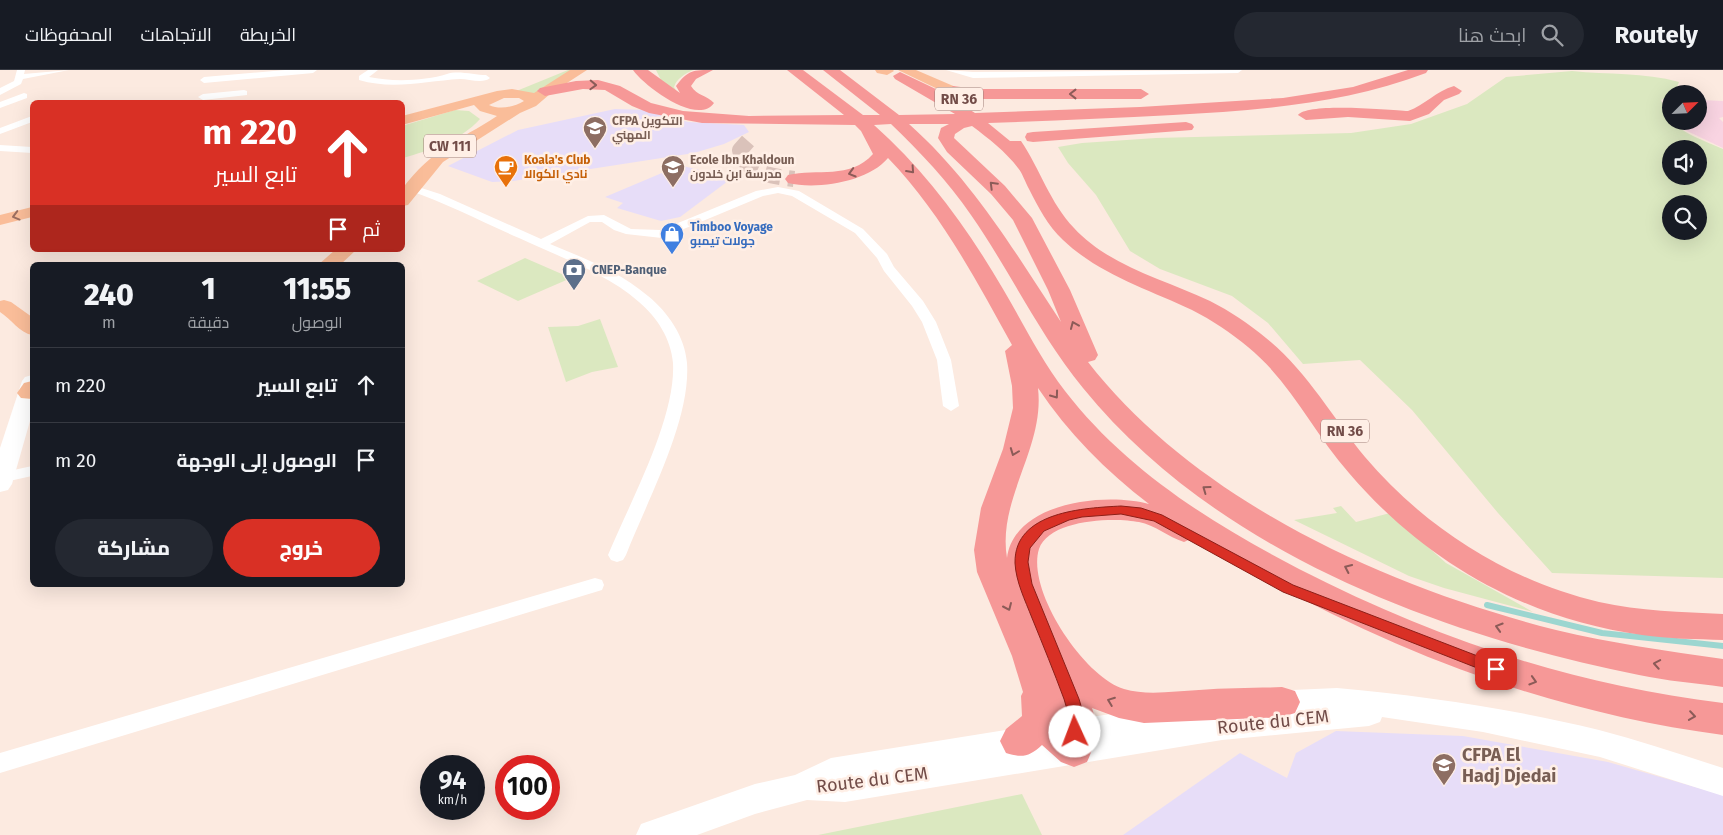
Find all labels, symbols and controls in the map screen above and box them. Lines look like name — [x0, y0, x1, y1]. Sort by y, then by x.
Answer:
search box — [1234, 12, 1584, 57]
icon: search — [1538, 21, 1566, 49]
text: Routely — [1614, 21, 1698, 49]
text: المحفوظات — [25, 24, 113, 46]
text: الاتجاهات — [141, 24, 212, 46]
text: الخريطة — [240, 24, 296, 46]
text: ابحث هنا — [1458, 24, 1526, 47]
one-way arrow — [589, 80, 597, 90]
north arrow — [1662, 85, 1708, 130]
map controls — [1662, 85, 1707, 240]
road number: RN 36 — [935, 88, 983, 110]
one-way arrow — [1069, 89, 1076, 99]
text: 220 m — [202, 111, 297, 153]
place label: CFPA التكوين المهني — [612, 114, 683, 145]
school or university icon: CFPA التكوين المهني — [582, 115, 608, 149]
icon: ahead — [315, 120, 380, 185]
road number: CW 111 — [424, 134, 476, 158]
button: sound — [1662, 140, 1707, 185]
place label: Koala's Club نادي الكوالا — [524, 153, 590, 184]
place label: Ecole Ibn Khaldoun مدرسة ابن خلدون — [690, 153, 795, 182]
cafe icon: Koala's Club نادي الكوالا — [493, 154, 519, 188]
school or university icon: Ecole Ibn Khaldoun مدرسة ابن خلدون — [660, 154, 686, 188]
text: تابع السير — [215, 161, 297, 188]
one-way arrow — [905, 164, 914, 173]
one-way arrow — [847, 167, 856, 178]
one-way arrow — [990, 182, 999, 191]
button: search — [1662, 195, 1707, 240]
one-way arrow — [13, 210, 21, 220]
icon: arrive — [324, 215, 352, 243]
text: ثم — [362, 218, 380, 241]
place label: Timboo Voyage جولات تيمبو — [690, 220, 773, 249]
shop icon: Timboo Voyage جولات تيمبو — [659, 221, 685, 255]
bank icon: CNEP-Banque — [561, 257, 587, 291]
place label: CNEP-Banque — [592, 263, 667, 277]
text: 1 — [201, 271, 216, 307]
text: 11:55 — [283, 271, 351, 307]
text: 240 — [84, 277, 134, 313]
text: m — [102, 313, 116, 332]
text: دقيقة — [188, 313, 229, 332]
text: الوصول — [292, 313, 343, 332]
one-way arrow — [1069, 321, 1080, 330]
icon: ahead — [352, 371, 380, 399]
text: 220 m — [55, 374, 106, 397]
text: تابع السير — [257, 374, 337, 397]
one-way arrow — [1049, 389, 1058, 399]
road number: RN 36 — [1321, 420, 1369, 442]
icon: arrive — [352, 446, 380, 474]
one-way arrow — [1010, 448, 1020, 456]
text: 20 m — [55, 449, 96, 472]
text: الوصول إلى الوجهة — [177, 449, 337, 472]
one-way arrow — [1203, 486, 1212, 495]
button: مشاركة — [55, 519, 213, 577]
button: خروج — [223, 519, 380, 577]
one-way arrow — [1344, 564, 1353, 574]
one-way arrow — [1002, 602, 1012, 611]
one-way arrow — [1496, 623, 1504, 633]
pin — [1475, 648, 1517, 690]
icon: arrive — [1482, 655, 1510, 683]
one-way arrow — [1653, 660, 1662, 670]
one-way arrow — [1529, 675, 1537, 685]
one-way arrow — [1108, 696, 1116, 706]
position arrow — [1048, 705, 1100, 757]
street label: Route du CEM — [1216, 705, 1330, 739]
one-way arrow — [1687, 710, 1696, 720]
place label: CFPA El Hadj Djedai — [1462, 744, 1556, 787]
school or university icon: CFPA El Hadj Djedai — [1431, 752, 1457, 786]
speed limit sign: 100 — [495, 755, 560, 820]
street label: Route du CEM — [815, 762, 929, 798]
text: 94 — [439, 766, 466, 796]
text: km/h — [438, 793, 467, 807]

